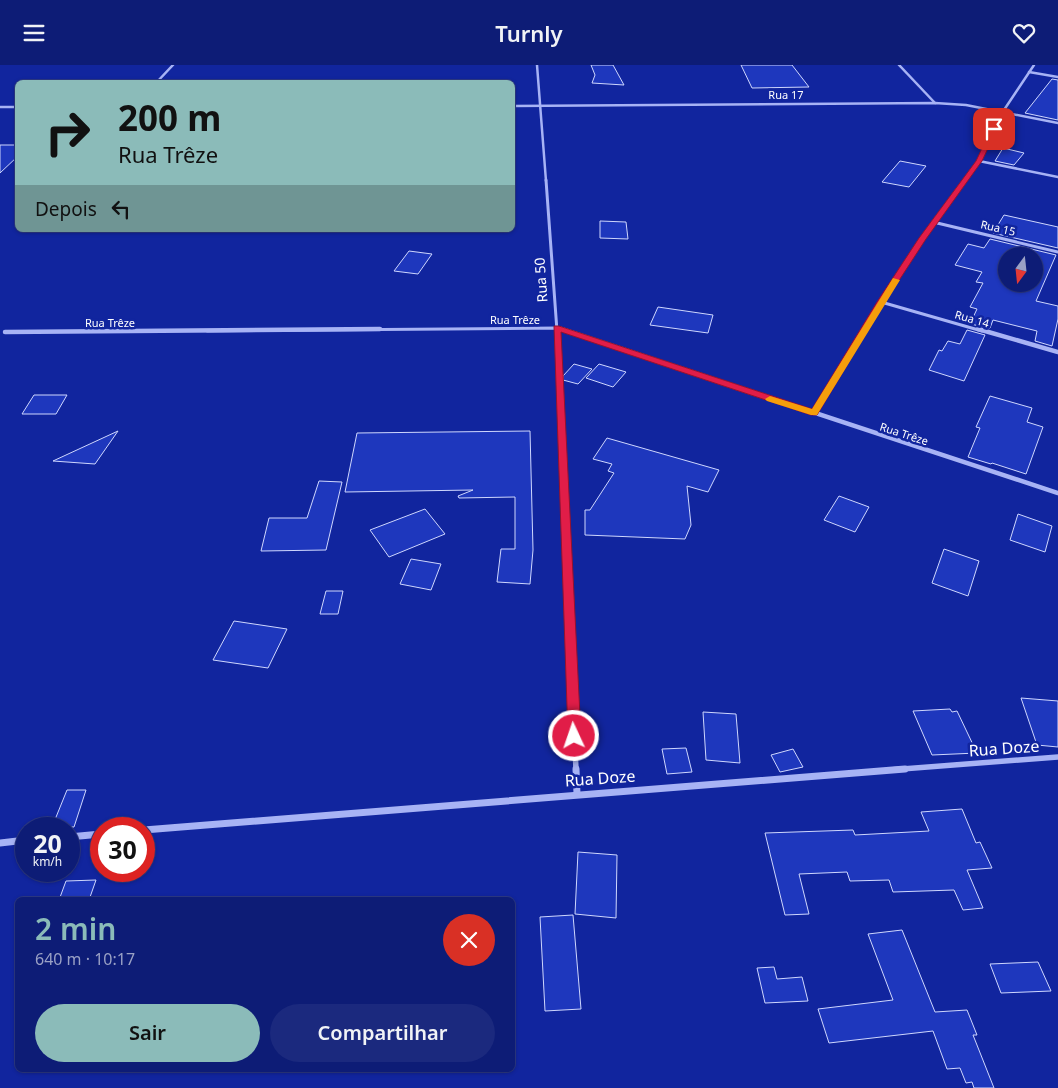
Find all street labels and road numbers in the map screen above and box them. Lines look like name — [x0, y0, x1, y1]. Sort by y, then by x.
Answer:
street label: Rua 17 — [768, 87, 804, 102]
street label: Rua 15 — [979, 216, 1017, 239]
street label: Rua 50 — [529, 257, 552, 303]
street label: Rua 14 — [953, 306, 992, 331]
street label: Rua Trêze — [490, 312, 540, 327]
street label: Rua Trêze — [85, 315, 135, 330]
street label: Rua Trêze — [878, 419, 930, 448]
street label: Rua Doze — [968, 735, 1040, 761]
street label: Rua Doze — [564, 765, 636, 791]

